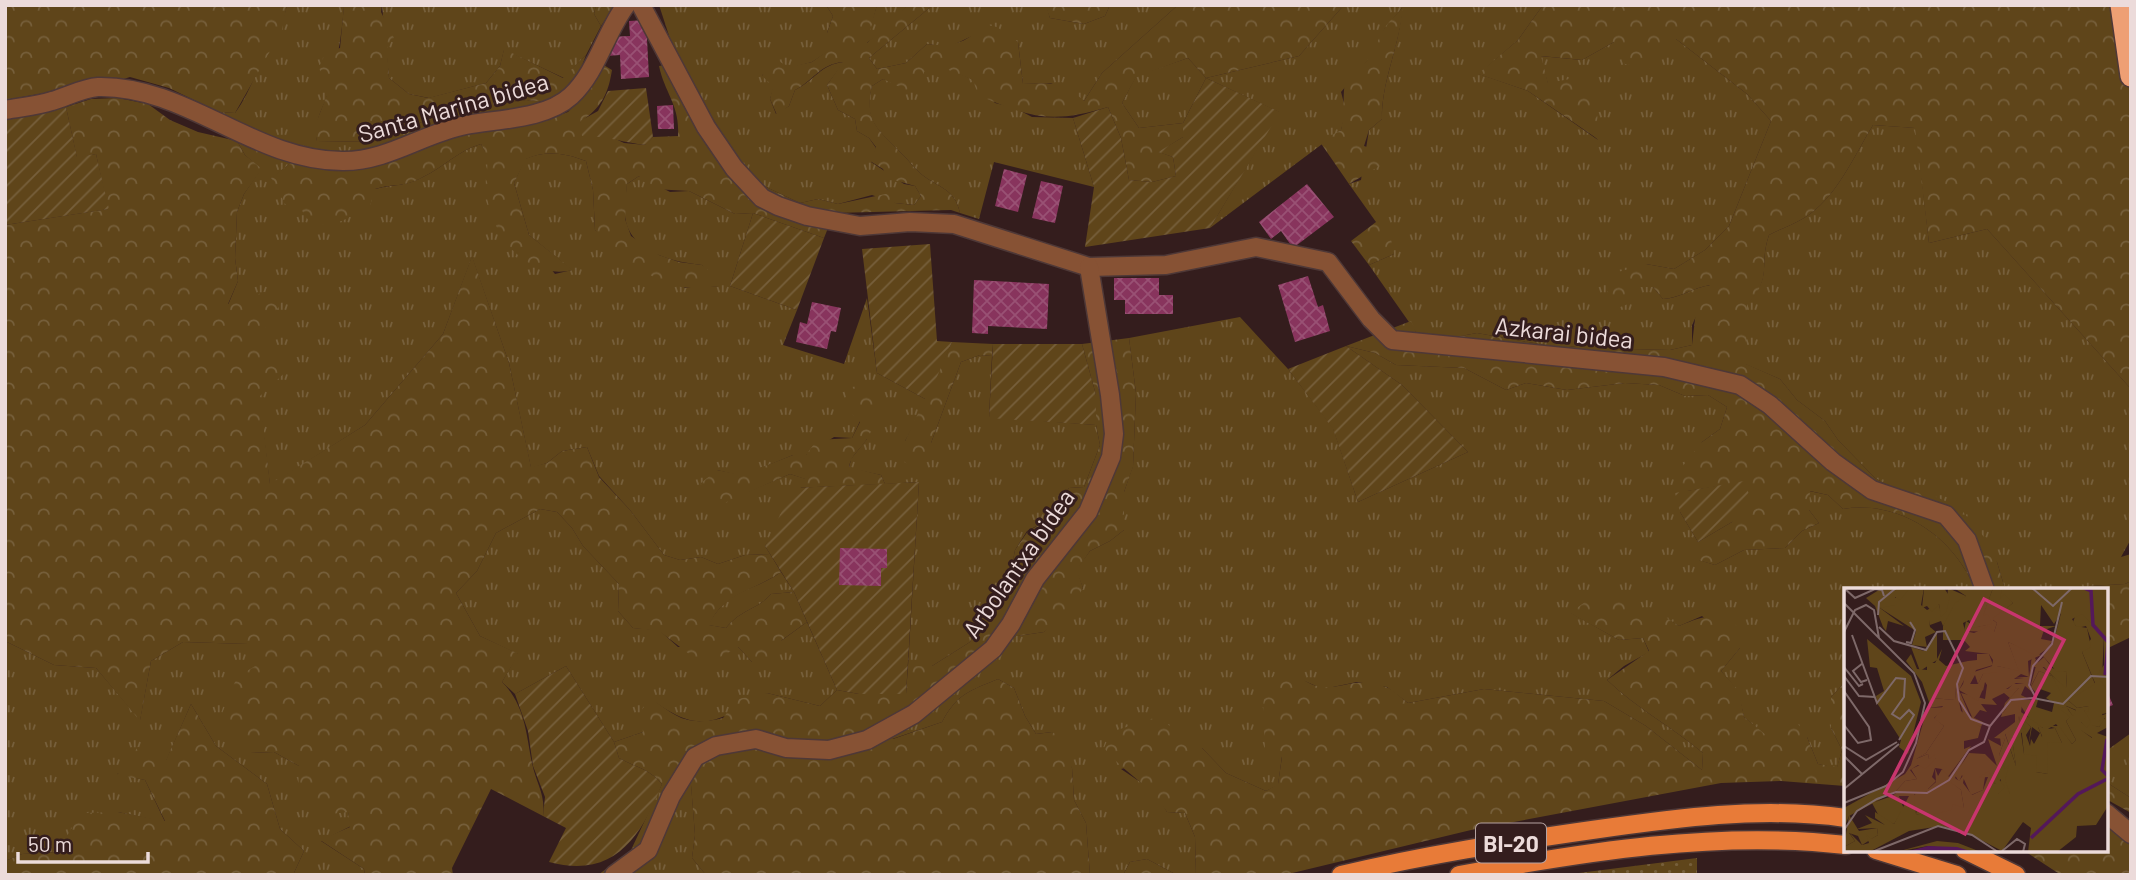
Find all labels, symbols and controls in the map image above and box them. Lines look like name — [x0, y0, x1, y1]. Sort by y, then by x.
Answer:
street label: Santa Marina bidea — [355, 66, 551, 148]
street label: Azkarai bidea — [1494, 310, 1634, 354]
street label: Arbolantxa bidea — [956, 483, 1080, 643]
inset map — [1844, 588, 2108, 852]
scale bar — [18, 820, 147, 864]
road number: BI-20 — [1476, 824, 1546, 862]
text: 50 m — [28, 831, 72, 856]

